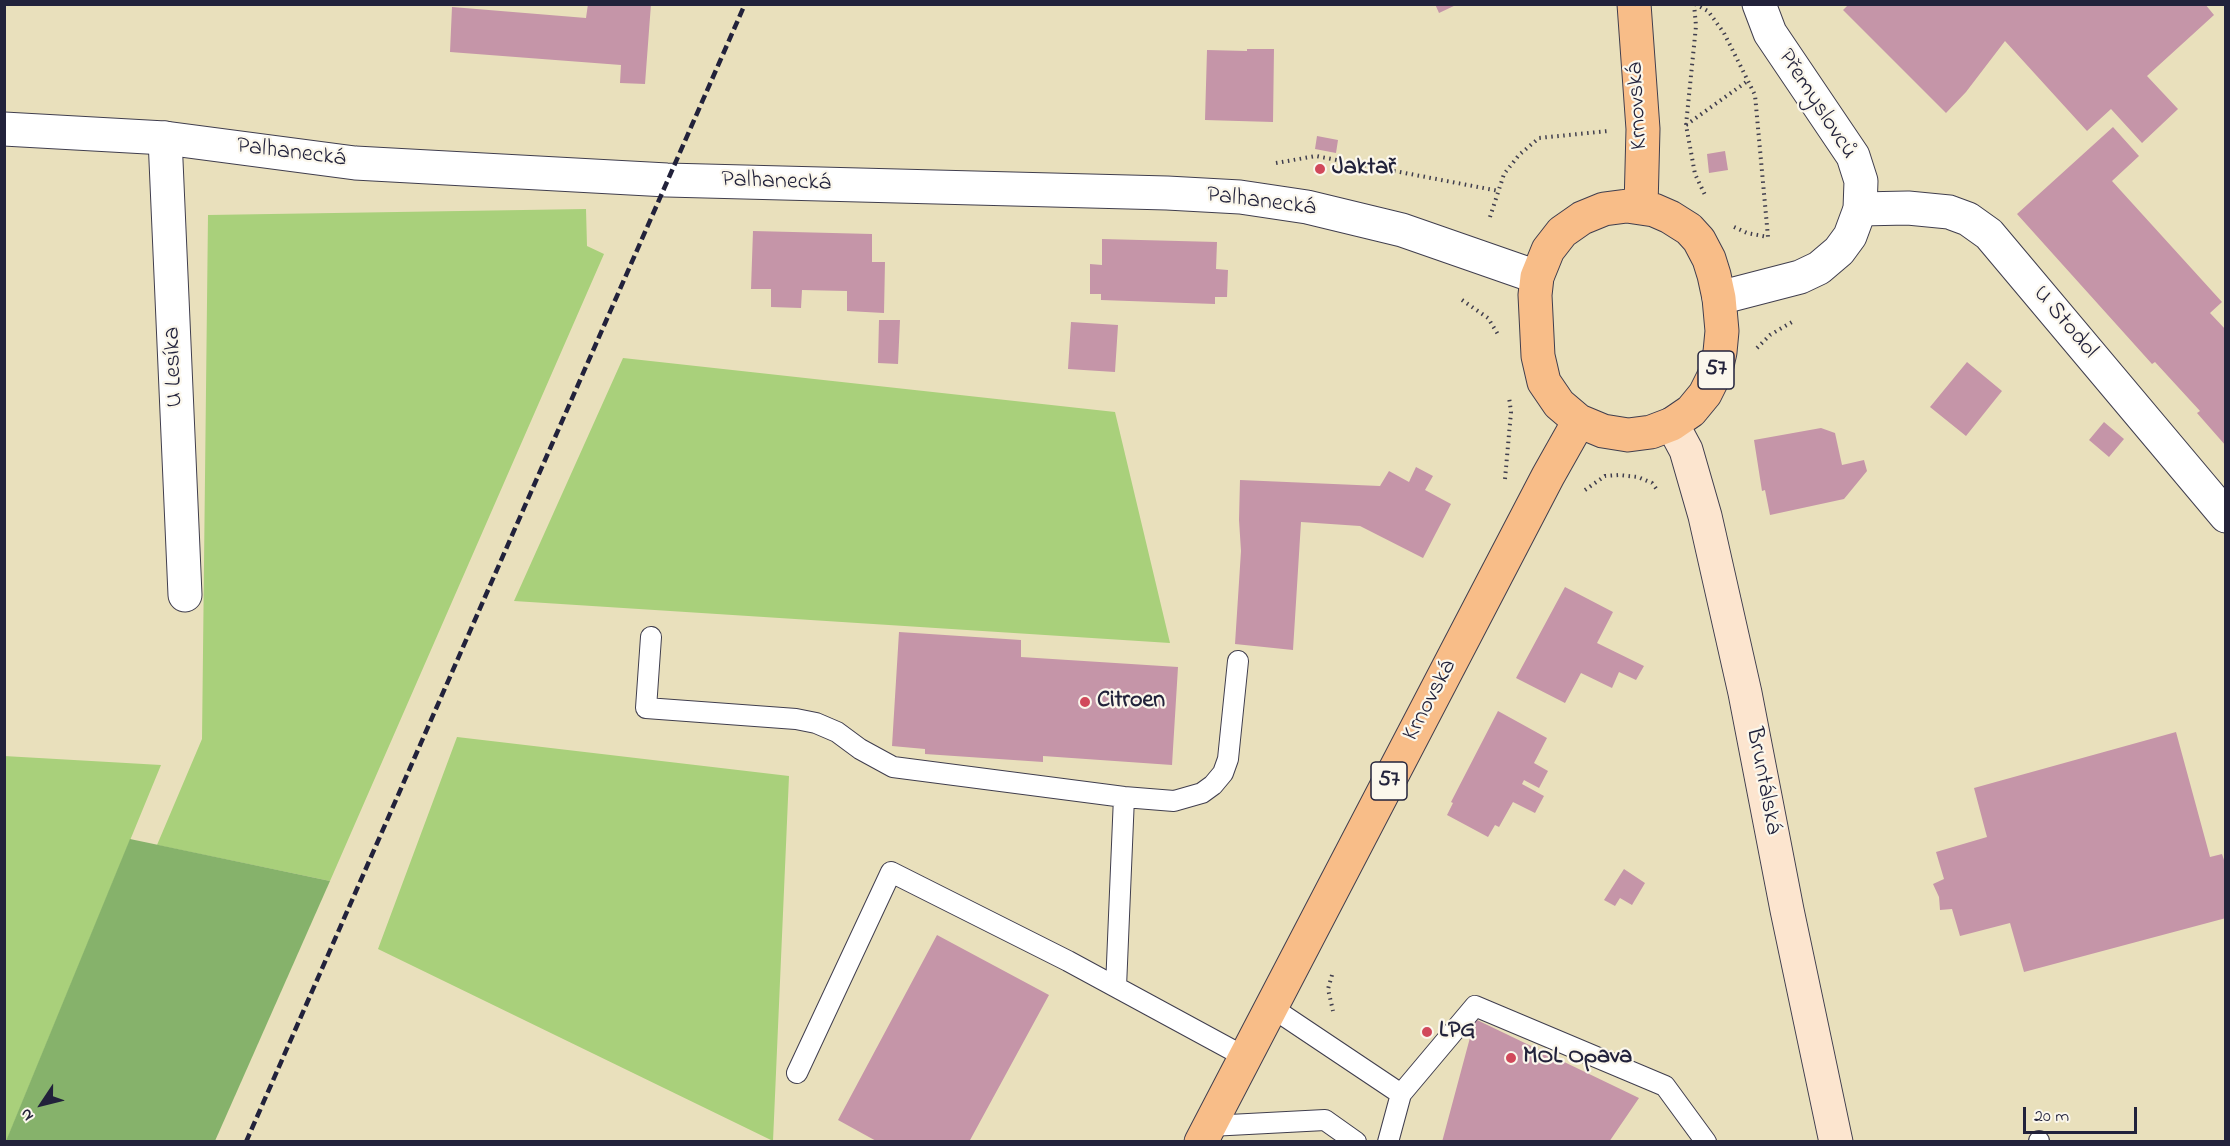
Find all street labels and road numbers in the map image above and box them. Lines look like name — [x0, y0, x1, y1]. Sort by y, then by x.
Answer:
street label: Přemyslovců — [1770, 45, 1862, 165]
street label: Krnovská — [1622, 62, 1656, 150]
street label: Palhanecká — [235, 133, 347, 175]
street label: Palhanecká — [721, 167, 831, 199]
street label: Palhanecká — [1205, 182, 1317, 224]
street label: U Stodol — [2025, 281, 2103, 365]
street label: U Lesíka — [159, 326, 191, 408]
road number: 57 — [1698, 351, 1734, 389]
street label: Krnovská — [1398, 656, 1464, 746]
street label: Bruntálská — [1738, 725, 1786, 837]
road number: 57 — [1371, 762, 1407, 800]

